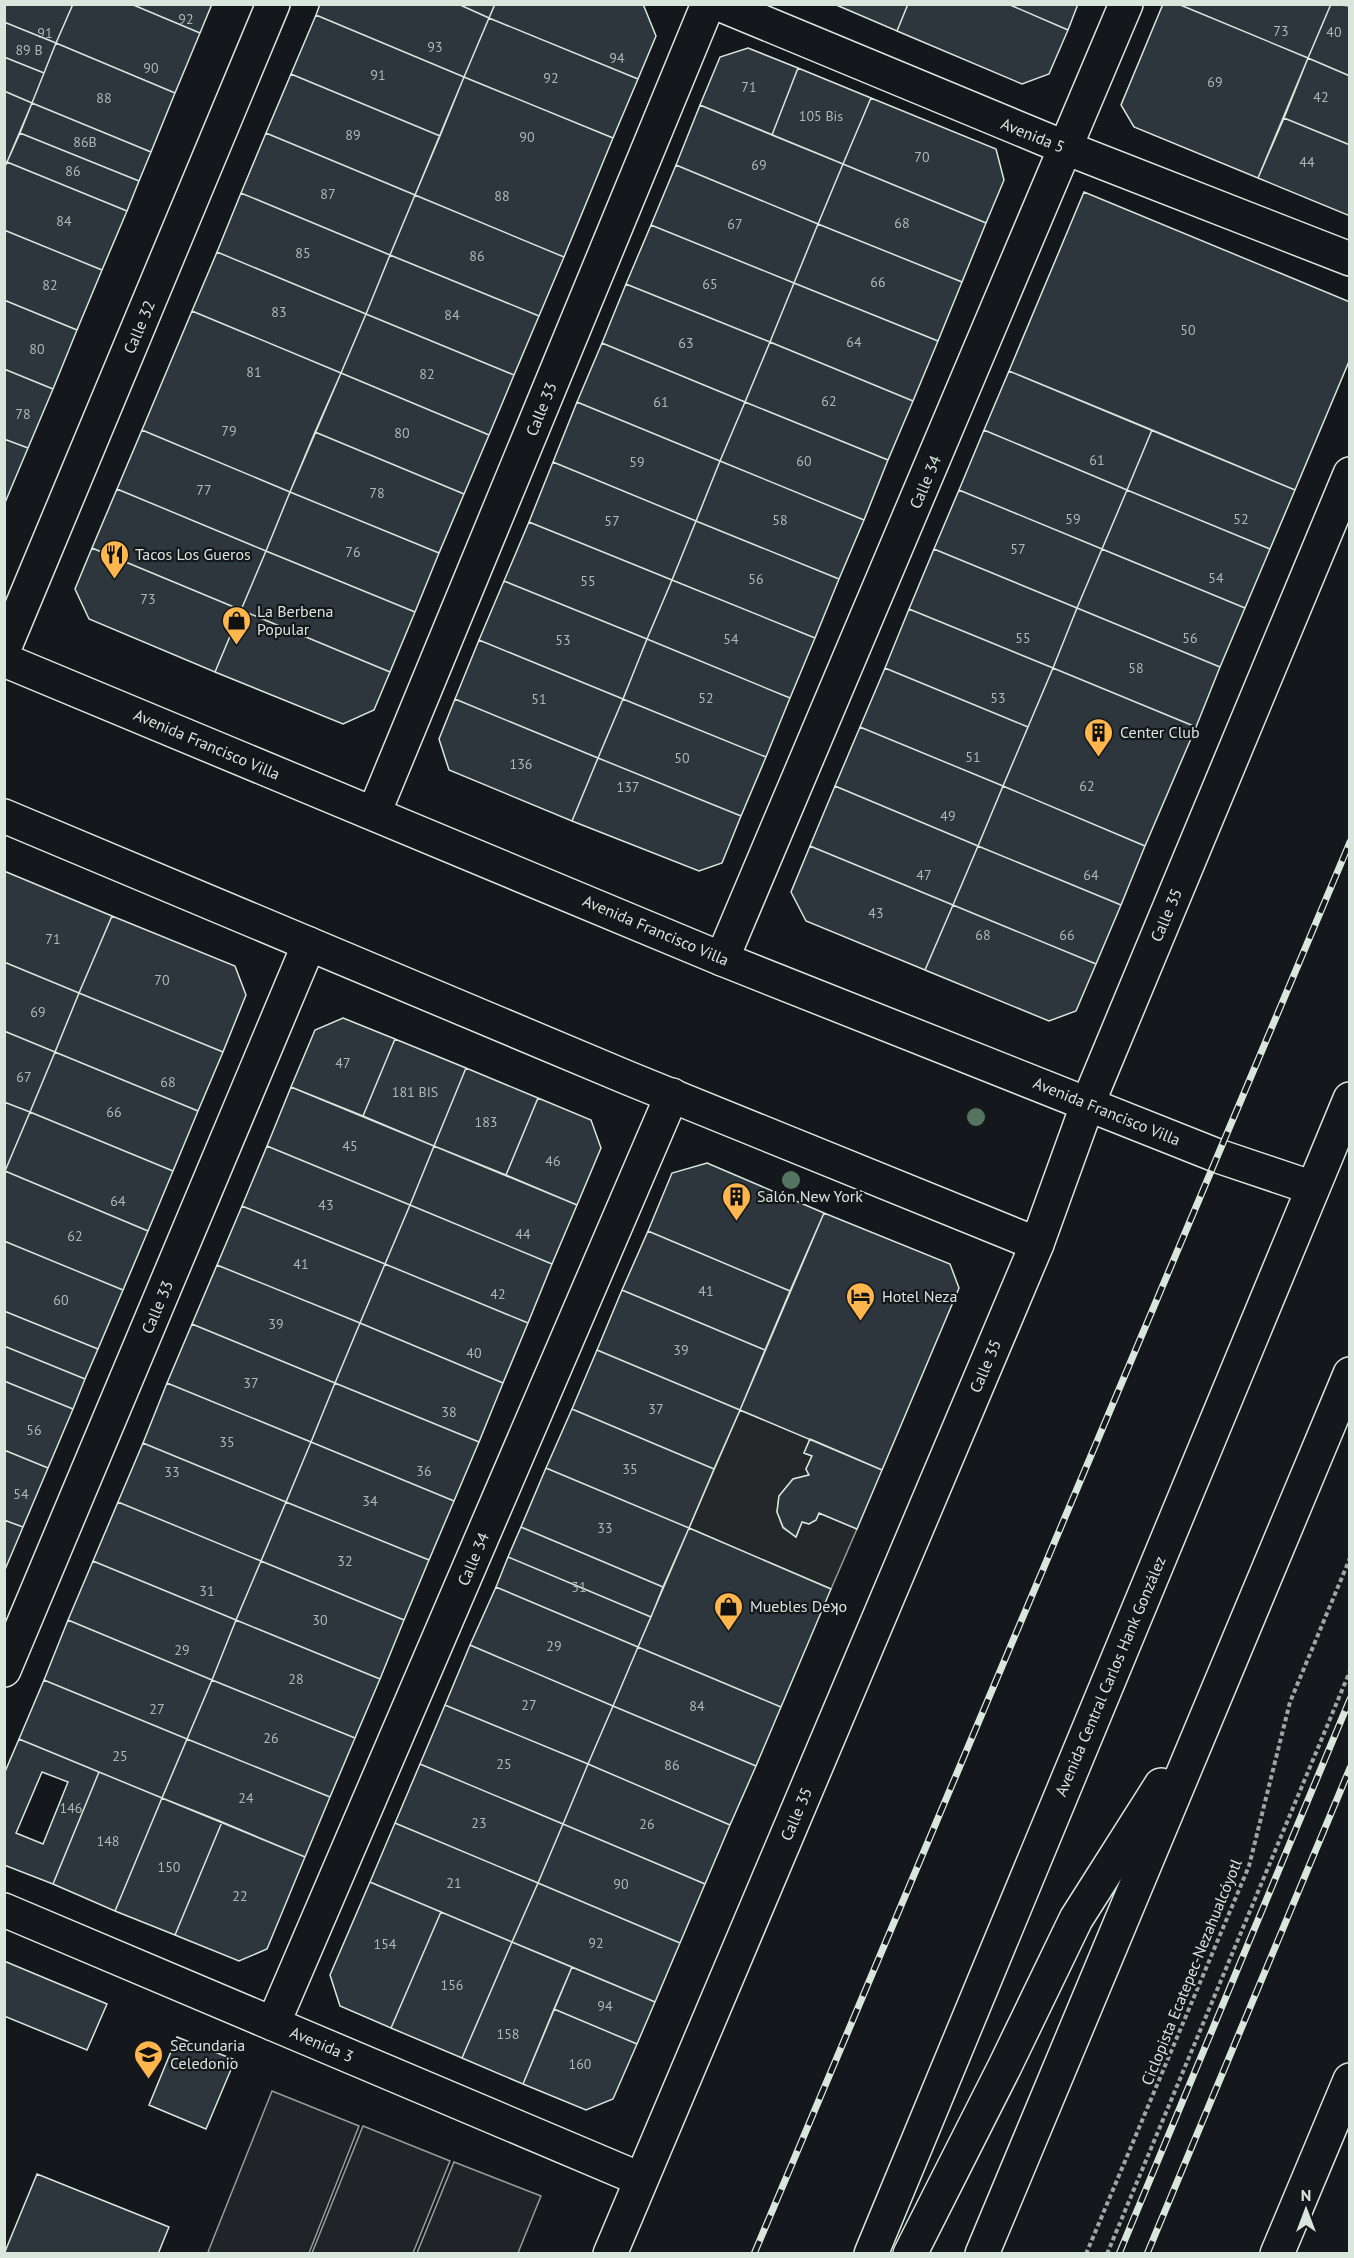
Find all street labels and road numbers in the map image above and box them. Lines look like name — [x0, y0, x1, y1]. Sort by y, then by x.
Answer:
street label: Avenida 5 — [998, 113, 1068, 157]
street label: Calle 32 — [119, 297, 159, 357]
street label: Calle 33 — [521, 379, 561, 439]
street label: Calle 34 — [905, 452, 945, 512]
street label: Avenida Francisco Villa — [131, 704, 283, 784]
street label: Calle 35 — [1146, 885, 1186, 945]
street label: Avenida Francisco Villa — [580, 890, 732, 970]
street label: Avenida Francisco Villa — [1031, 1072, 1183, 1150]
street label: Calle 33 — [137, 1277, 177, 1337]
street label: Calle 35 — [965, 1336, 1005, 1396]
street label: Calle 34 — [453, 1529, 493, 1589]
street label: Avenida Central Carlos Hank González — [1050, 1553, 1170, 1799]
street label: Calle 35 — [776, 1784, 816, 1844]
street label: Ciclopista Ecatepec-Nezahualcóyotl — [1136, 1856, 1246, 2088]
street label: Avenida 3 — [287, 2022, 357, 2066]

